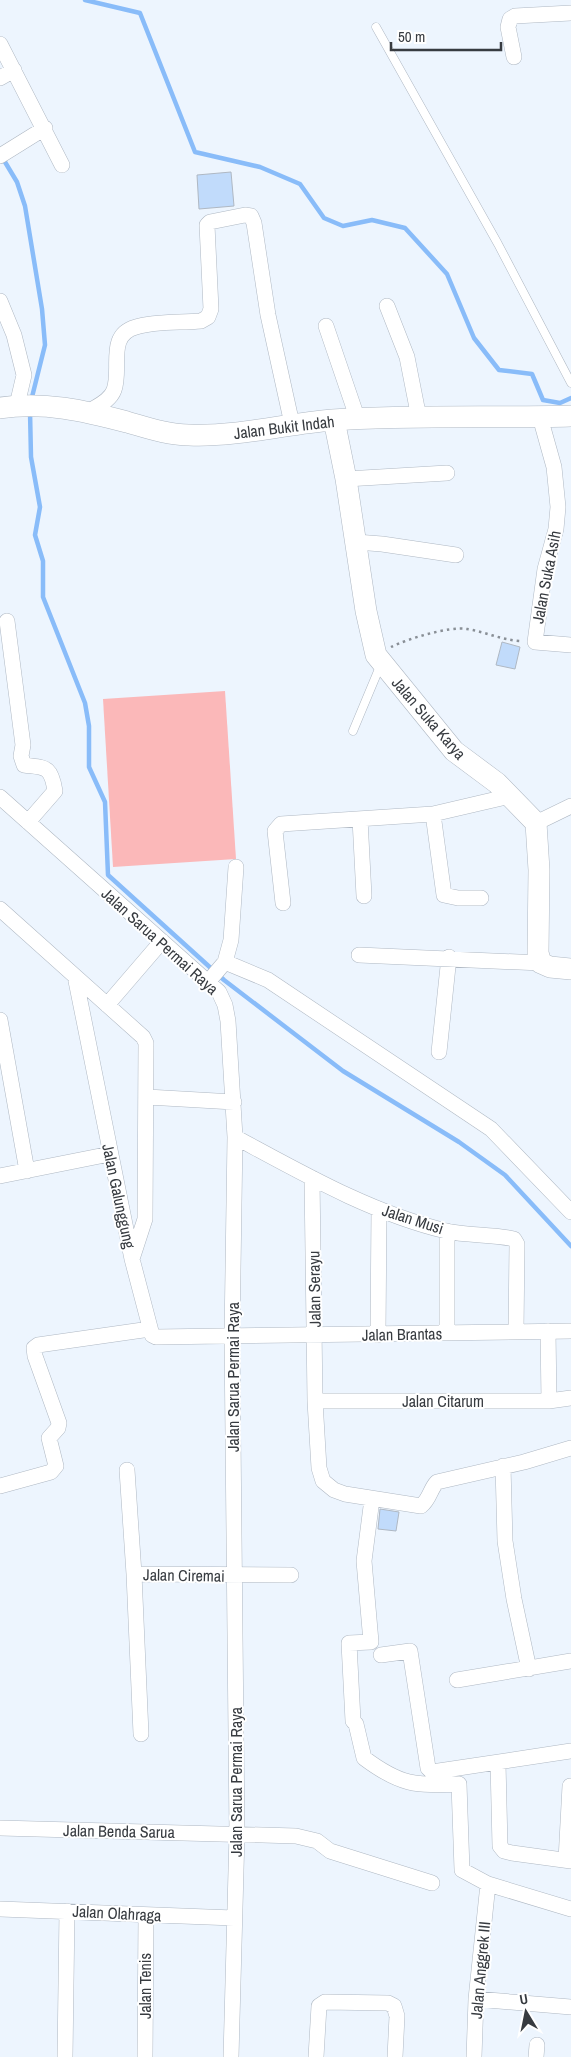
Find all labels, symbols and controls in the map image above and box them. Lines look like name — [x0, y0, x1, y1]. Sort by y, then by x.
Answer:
scale bar — [391, 20, 501, 52]
text: 50 m — [398, 26, 425, 47]
street label: Jalan Bukit Indah — [232, 410, 336, 444]
street label: Jalan Suka Asih — [526, 529, 566, 625]
street label: Jalan Suka Karya — [387, 672, 471, 765]
street label: Jalan Sarua Permai Raya — [97, 883, 224, 1000]
street label: Jalan Galunggung — [97, 1142, 141, 1251]
street label: Jalan Musi — [379, 1199, 447, 1239]
street label: Jalan Serayu — [302, 1251, 326, 1327]
street label: Jalan Sarua Permai Raya — [222, 1301, 244, 1452]
street label: Jalan Brantas — [362, 1322, 442, 1346]
street label: Jalan Citarum — [402, 1390, 484, 1412]
street label: Jalan Ciremai — [143, 1563, 225, 1587]
street label: Jalan Sarua Permai Raya — [225, 1706, 247, 1857]
street label: Jalan Benda Sarua — [63, 1819, 176, 1843]
street label: Jalan Olahraga — [72, 1900, 163, 1926]
street label: Jalan Anggrek III — [465, 1920, 495, 2020]
street label: Jalan Tenis — [134, 1953, 156, 2019]
north arrow — [501, 1987, 551, 2037]
text: U — [518, 1990, 529, 2009]

